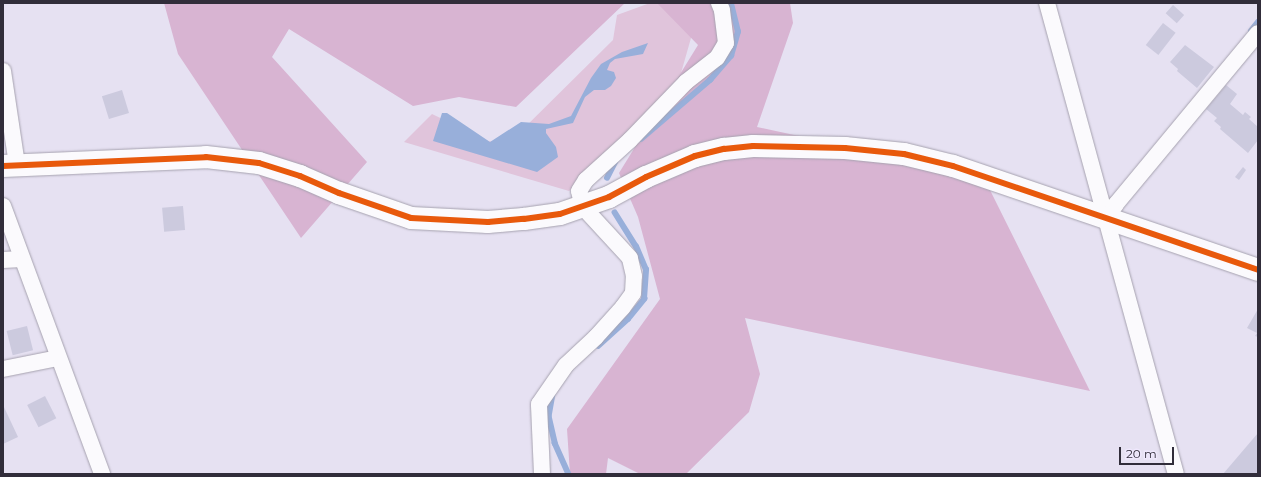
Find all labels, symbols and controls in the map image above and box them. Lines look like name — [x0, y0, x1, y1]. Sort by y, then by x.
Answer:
scale bar — [1121, 439, 1176, 465]
text: 20 m — [1126, 446, 1157, 461]

